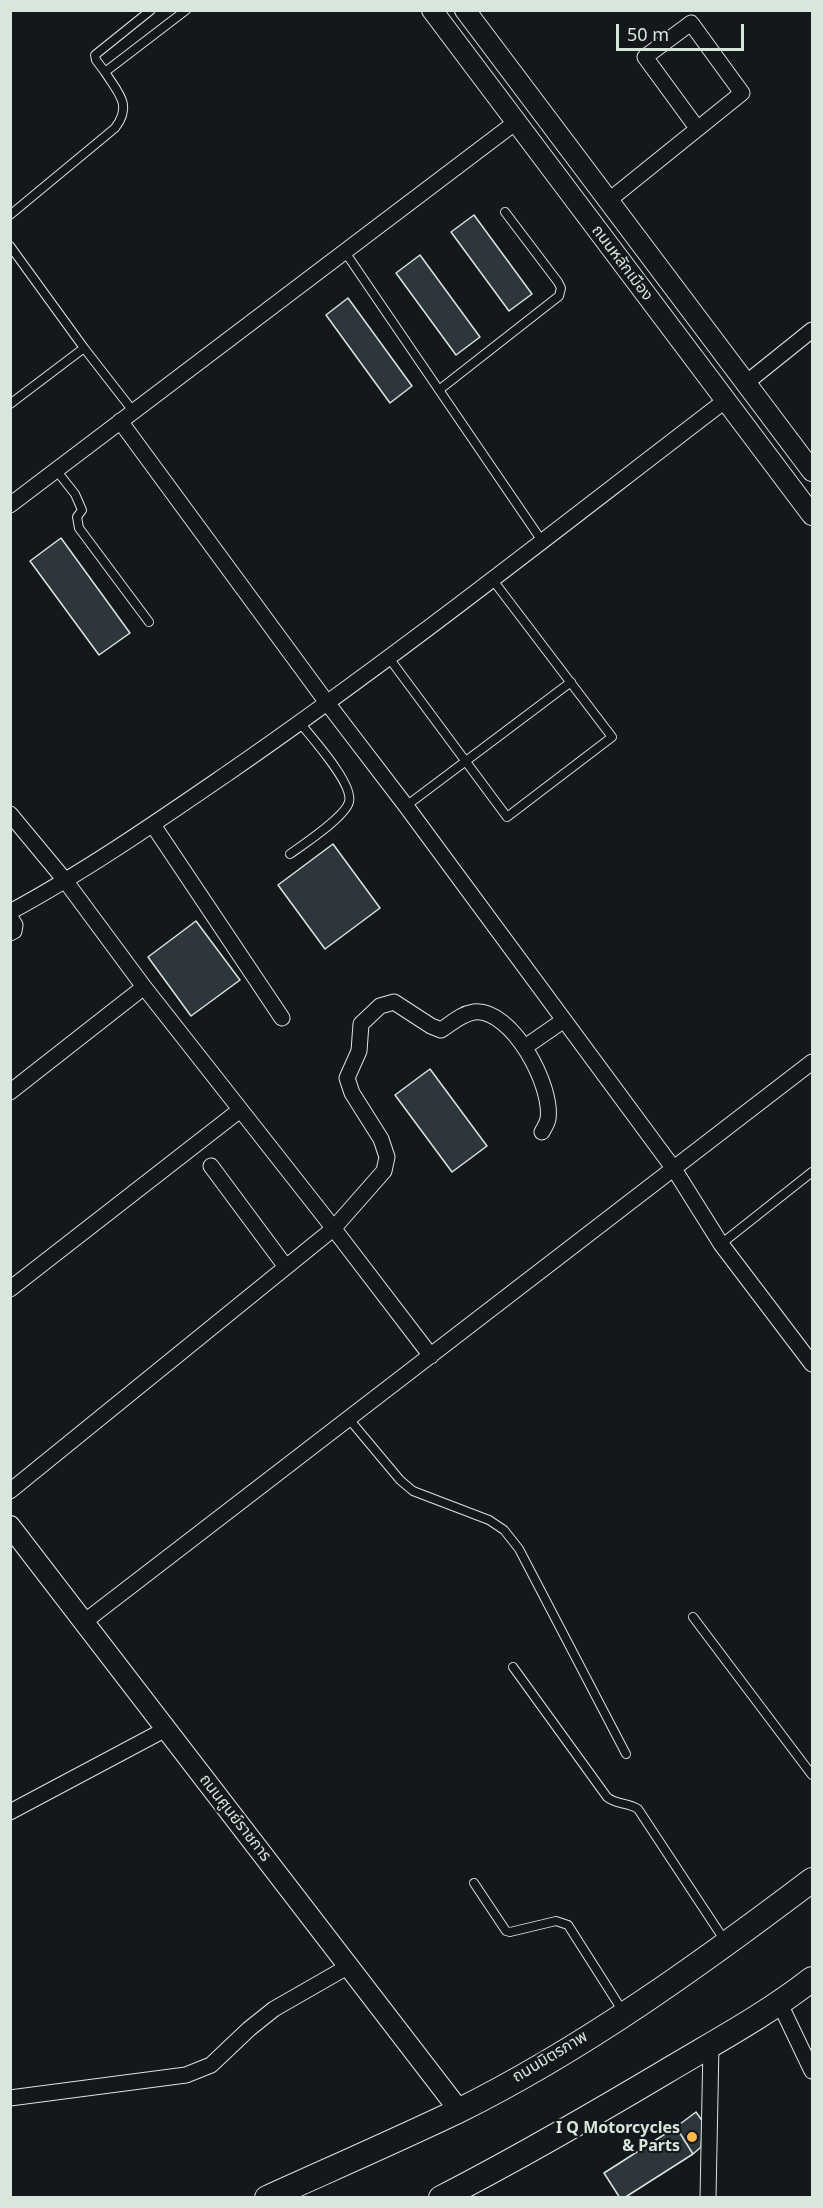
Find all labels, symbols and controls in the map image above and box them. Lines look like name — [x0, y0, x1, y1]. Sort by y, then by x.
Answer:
scale bar — [619, 12, 746, 50]
text: 50 m — [627, 22, 669, 46]
street label: ถนนหลักเมือง — [587, 221, 657, 305]
street label: ถนนศูนย์ราชการ — [195, 1770, 275, 1866]
street label: ถนนมิตรภาพ — [509, 2027, 591, 2087]
place label: I Q Motorcycles & Parts — [556, 2118, 680, 2156]
marker: I Q Motorcycles & Parts — [685, 2130, 699, 2144]

